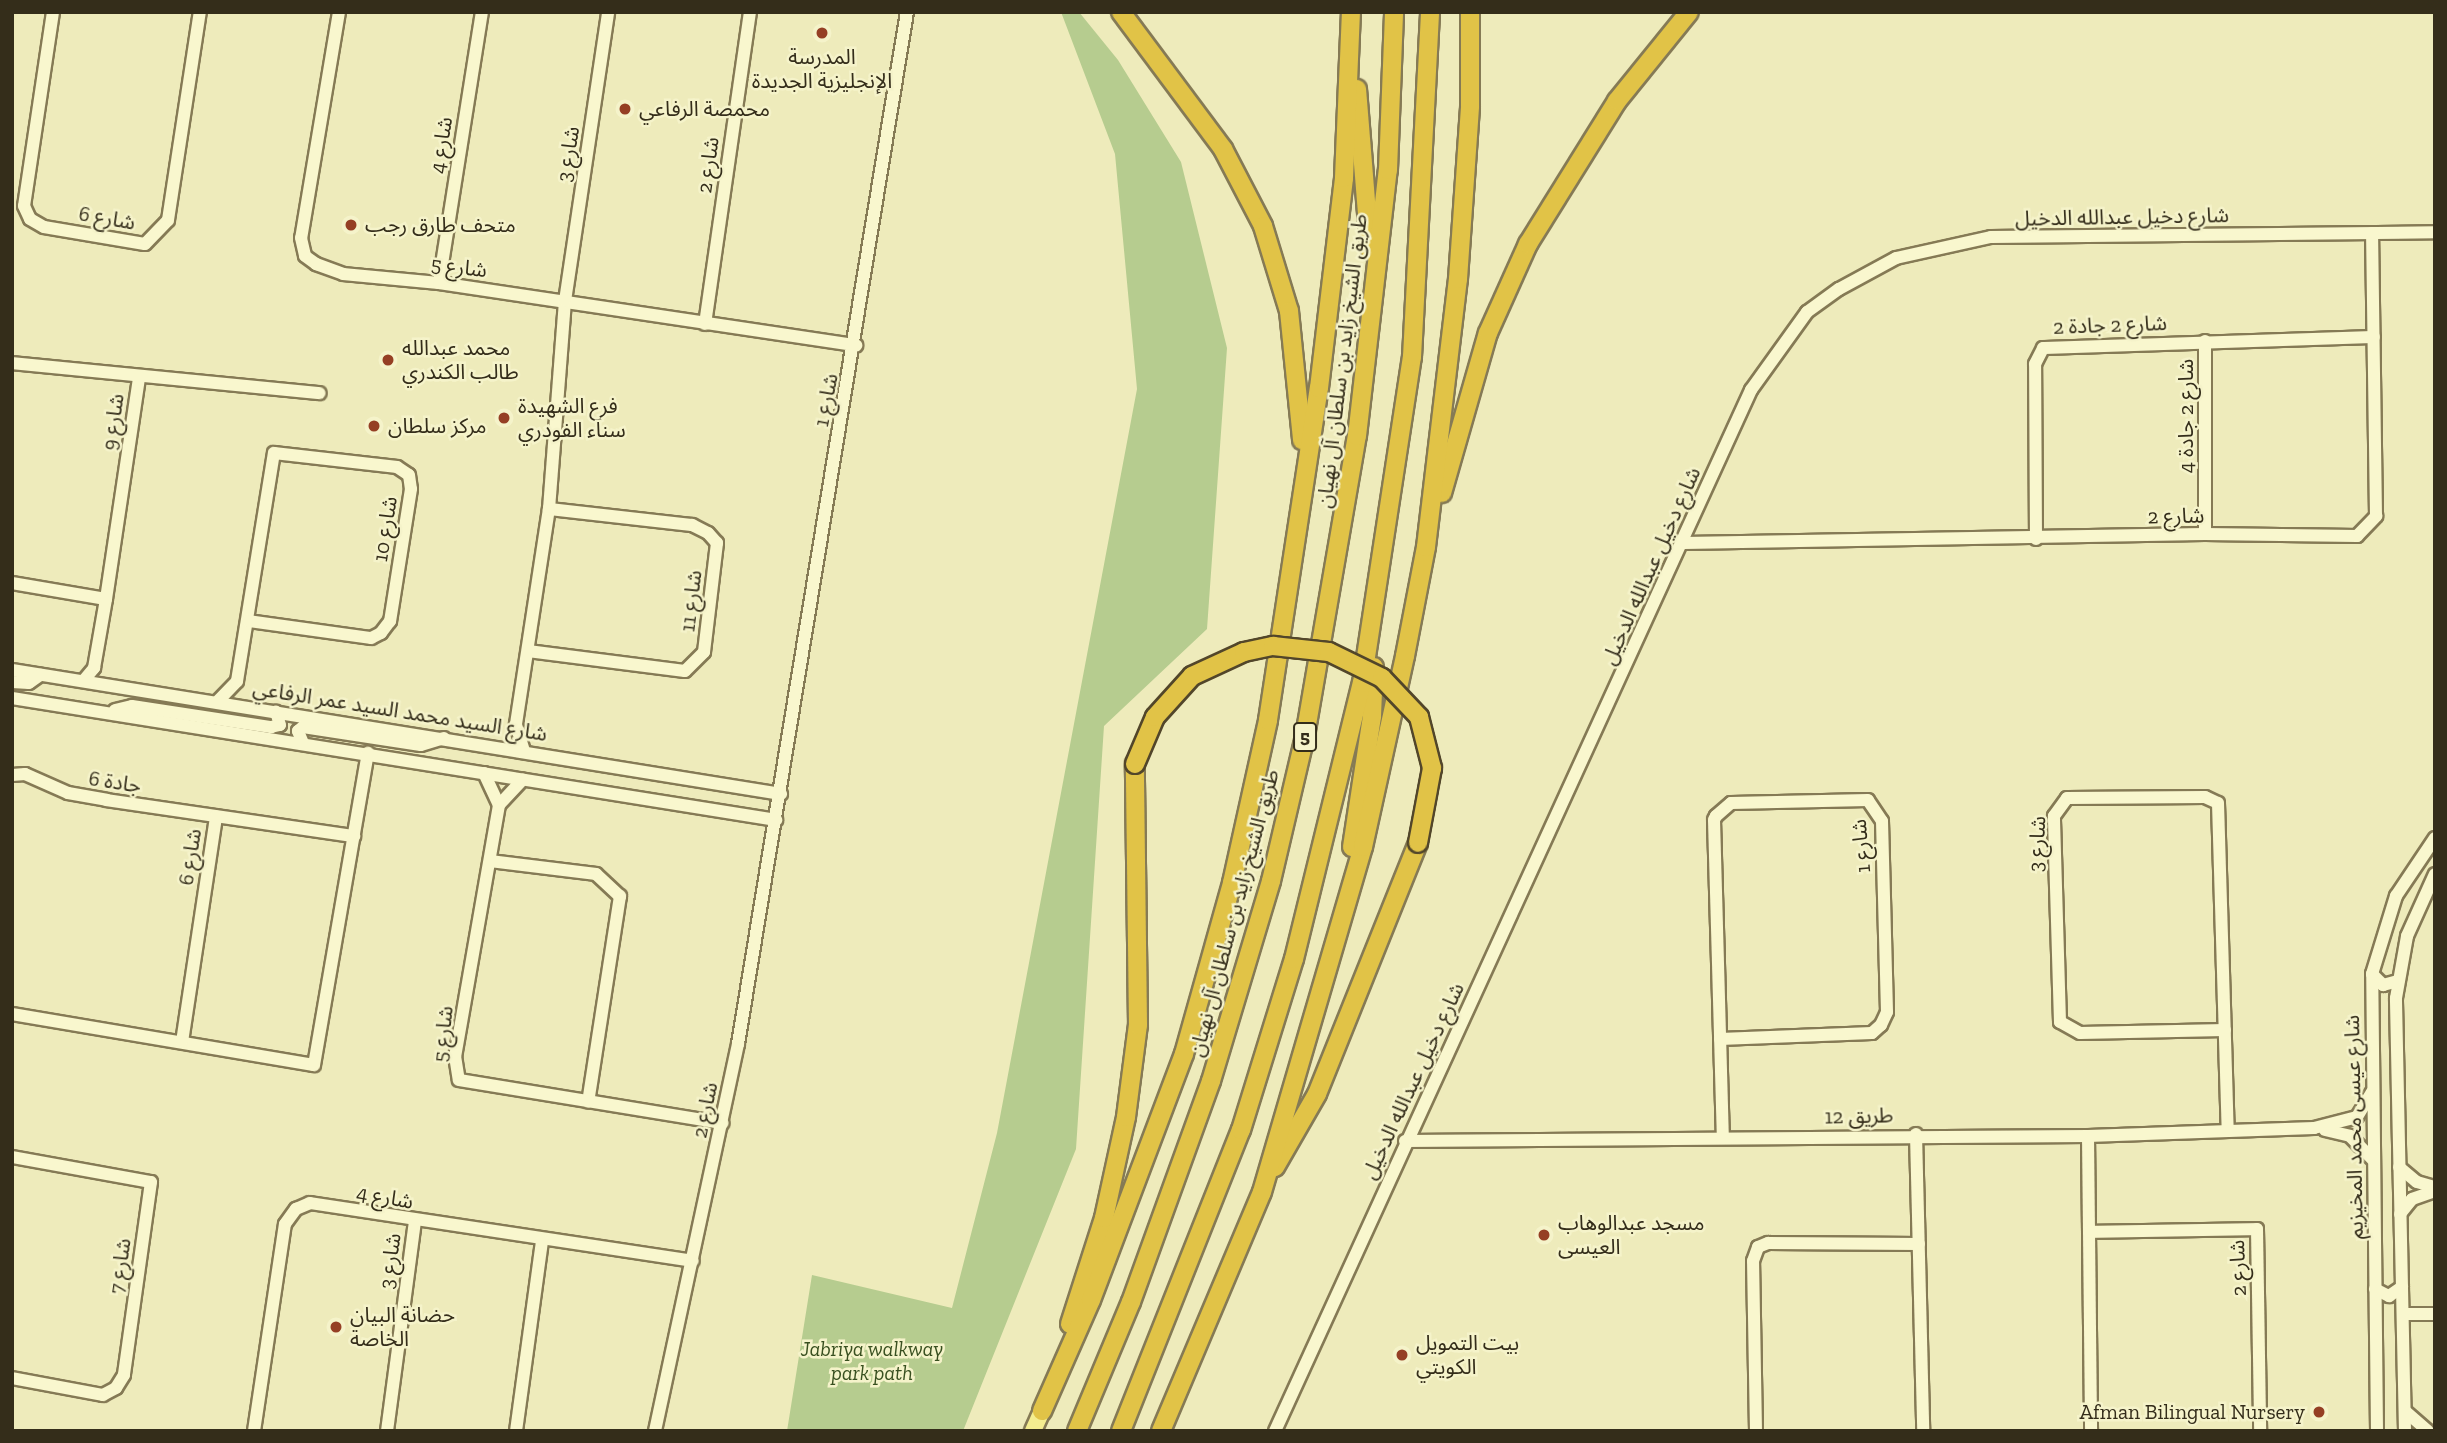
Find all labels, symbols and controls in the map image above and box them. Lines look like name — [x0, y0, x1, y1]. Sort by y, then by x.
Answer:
marker: المدرسة الإنجليزية الجديدة — [814, 25, 830, 41]
place label: المدرسة الإنجليزية الجديدة — [752, 44, 892, 94]
place label: محمصة الرفاعي — [639, 96, 770, 122]
marker: محمصة الرفاعي — [617, 101, 633, 117]
street label: شارع 4 — [424, 115, 458, 175]
street label: شارع 3 — [551, 124, 585, 184]
street label: شارع 2 — [692, 135, 724, 195]
street label: شارع 6 — [77, 201, 137, 235]
street label: شارع دخيل عبدالله الدخيل — [2015, 203, 2229, 231]
place label: متحف طارق رجب — [365, 212, 516, 238]
street label: طريق الشيخ زايد بن سلطان آل نهيان — [1311, 212, 1373, 510]
marker: متحف طارق رجب — [343, 217, 359, 233]
street label: شارع 5 — [429, 251, 489, 283]
street label: شارع 2 جادة 2 — [2053, 310, 2167, 340]
place label: محمد عبدالله طالب الكندري — [402, 335, 519, 385]
marker: محمد عبدالله طالب الكندري — [380, 352, 396, 368]
street label: شارع 2 جادة 4 — [2173, 359, 2199, 473]
street label: شارع 1 — [809, 371, 843, 429]
street label: شارع 9 — [97, 392, 129, 452]
place label: فرع الشهيدة سناء الفودري — [518, 393, 626, 443]
marker: فرع الشهيدة سناء الفودري — [496, 410, 512, 426]
place label: مركز سلطان — [388, 413, 486, 439]
marker: مركز سلطان — [366, 418, 382, 434]
street label: شارع دخيل عبدالله الدخيل — [1596, 463, 1706, 669]
street label: شارع 10 — [367, 494, 403, 564]
street label: شارع 2 — [2148, 503, 2204, 529]
street label: شارع 11 — [675, 569, 707, 633]
street label: شارع السيد محمد السيد عمر الرفاعي — [251, 675, 549, 747]
road number: 5 — [1293, 722, 1317, 752]
street label: جادة 6 — [87, 765, 143, 799]
street label: طريق الشيخ زايد بن سلطان آل نهيان — [1183, 767, 1285, 1059]
street label: شارع 3 — [2023, 815, 2051, 873]
street label: شارع 1 — [1846, 818, 1876, 874]
street label: شارع 6 — [173, 827, 207, 887]
street label: شارع دخيل عبدالله الدخيل — [1356, 979, 1470, 1183]
street label: شارع 5 — [428, 1005, 458, 1063]
street label: شارع عيسى محمد المخيزيم — [2339, 1015, 2369, 1239]
street label: شارع 2 — [687, 1080, 723, 1140]
street label: طريق 12 — [1824, 1103, 1894, 1129]
street label: شارع 4 — [355, 1180, 415, 1214]
place label: مسجد عبدالوهاب العيسى — [1558, 1210, 1705, 1260]
marker: مسجد عبدالوهاب العيسى — [1536, 1227, 1552, 1243]
street label: شارع 3 — [374, 1232, 406, 1290]
street label: شارع 7 — [104, 1237, 136, 1295]
street label: شارع 2 — [2224, 1239, 2252, 1297]
place label: حضانة البيان الخاصة — [350, 1302, 455, 1352]
marker: حضانة البيان الخاصة — [328, 1319, 344, 1335]
place label: بيت التمويل الكويتي — [1416, 1330, 1519, 1380]
park label: Jabriya walkway park path — [801, 1336, 943, 1386]
marker: بيت التمويل الكويتي — [1394, 1347, 1410, 1363]
place label: Afman Bilingual Nursery — [2080, 1399, 2305, 1425]
marker: Afman Bilingual Nursery — [2311, 1404, 2327, 1420]

